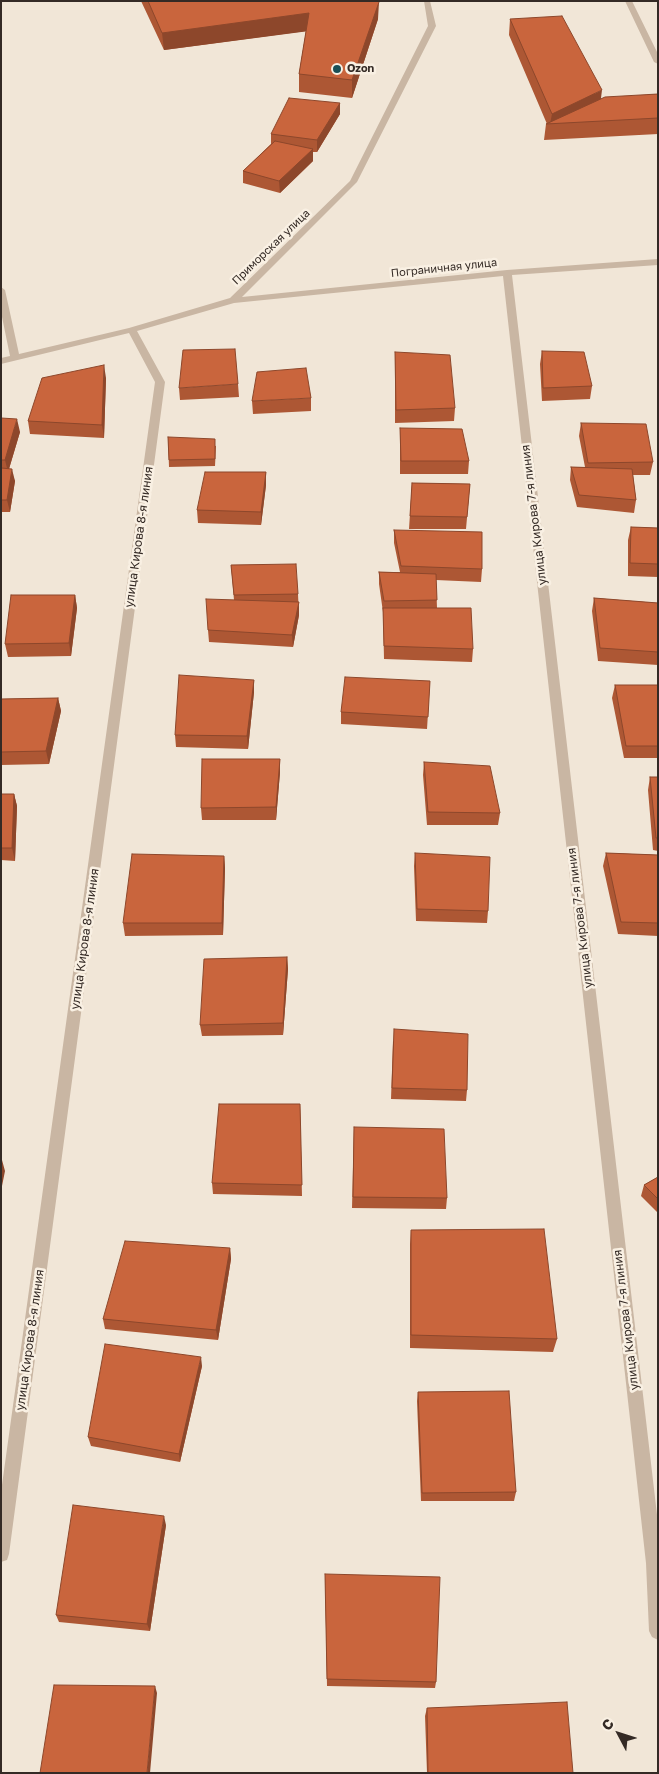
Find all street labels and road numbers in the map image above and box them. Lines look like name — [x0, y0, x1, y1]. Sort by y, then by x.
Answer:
street label: Приморская улица — [229, 207, 313, 287]
street label: Пограничная улица — [390, 256, 498, 280]
street label: улица Кирова 7-я линия — [518, 444, 550, 586]
street label: улица Кирова 8-я линия — [122, 465, 156, 609]
street label: улица Кирова 7-я линия — [564, 847, 596, 989]
street label: улица Кирова 8-я линия — [68, 867, 102, 1011]
street label: улица Кирова 7-я линия — [610, 1249, 642, 1391]
street label: улица Кирова 8-я линия — [13, 1268, 47, 1412]

